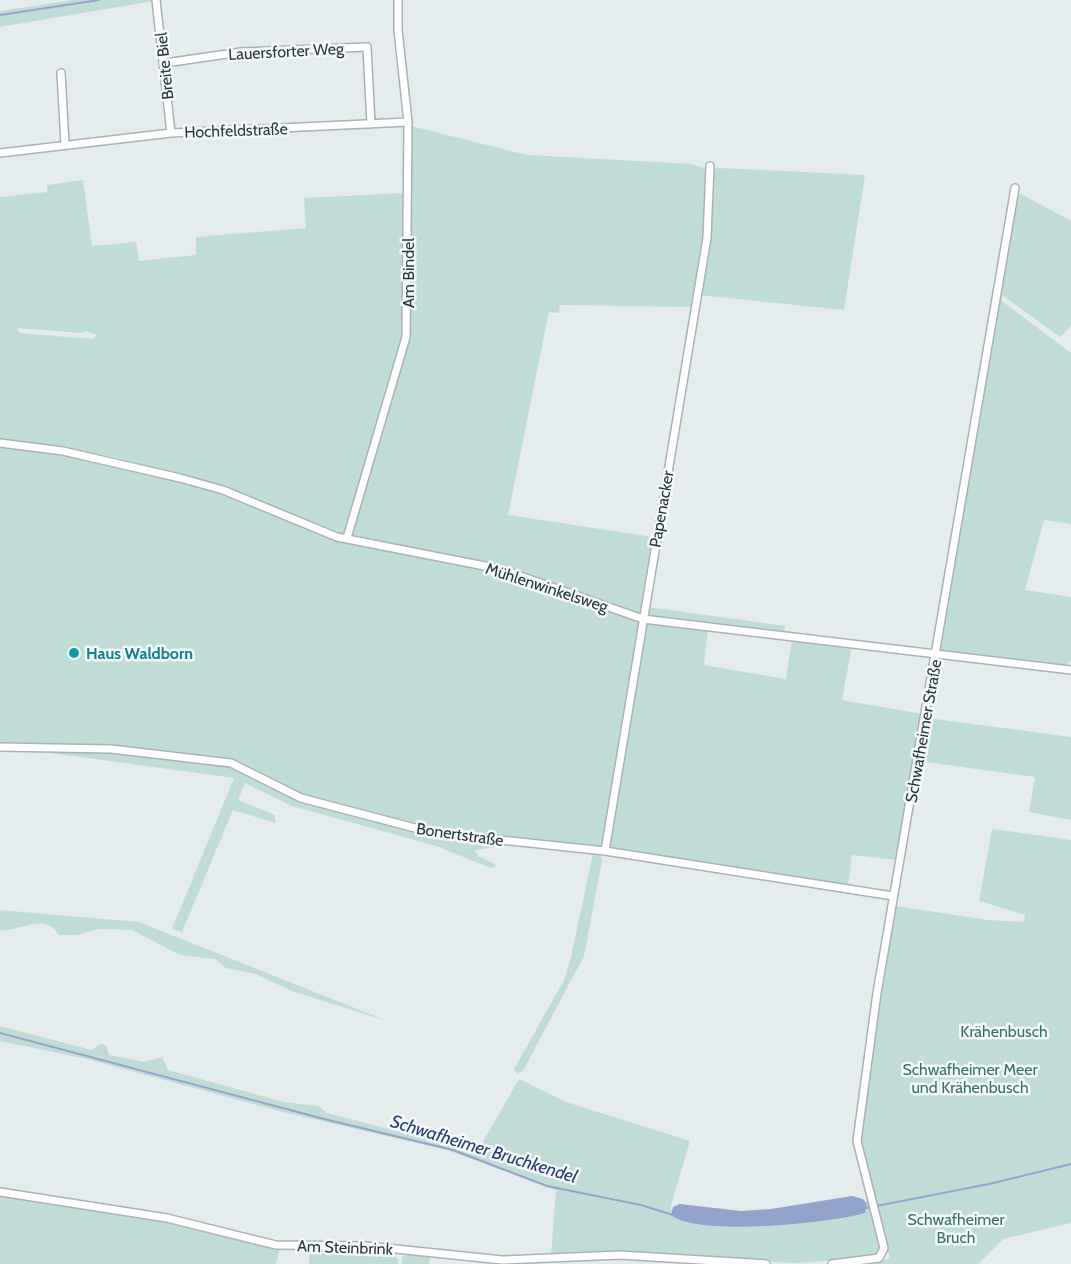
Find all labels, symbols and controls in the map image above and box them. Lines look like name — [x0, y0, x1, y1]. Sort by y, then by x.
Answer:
street label: Breite Biel — [151, 31, 177, 101]
street label: Lauersforter Weg — [228, 39, 345, 64]
street label: Hochfeldstraße — [184, 119, 288, 142]
street label: Am Bindel — [399, 238, 418, 308]
street label: Papenacker — [645, 468, 678, 549]
street label: Mühlenwinkelsweg — [483, 559, 611, 617]
place label: Haus Waldborn — [86, 644, 193, 663]
marker: Haus Waldborn — [67, 646, 81, 660]
street label: Schwafheimer Straße — [902, 658, 945, 804]
street label: Bonertstraße — [415, 819, 505, 850]
park label: Krähenbusch — [960, 1022, 1048, 1041]
park label: Schwafheimer Meer und Krähenbusch — [903, 1060, 1038, 1097]
water label: Schwafheimer Bruchkendel — [388, 1110, 581, 1188]
park label: Schwafheimer Bruch — [907, 1210, 1006, 1247]
street label: Am Steinbrink — [297, 1236, 394, 1259]

